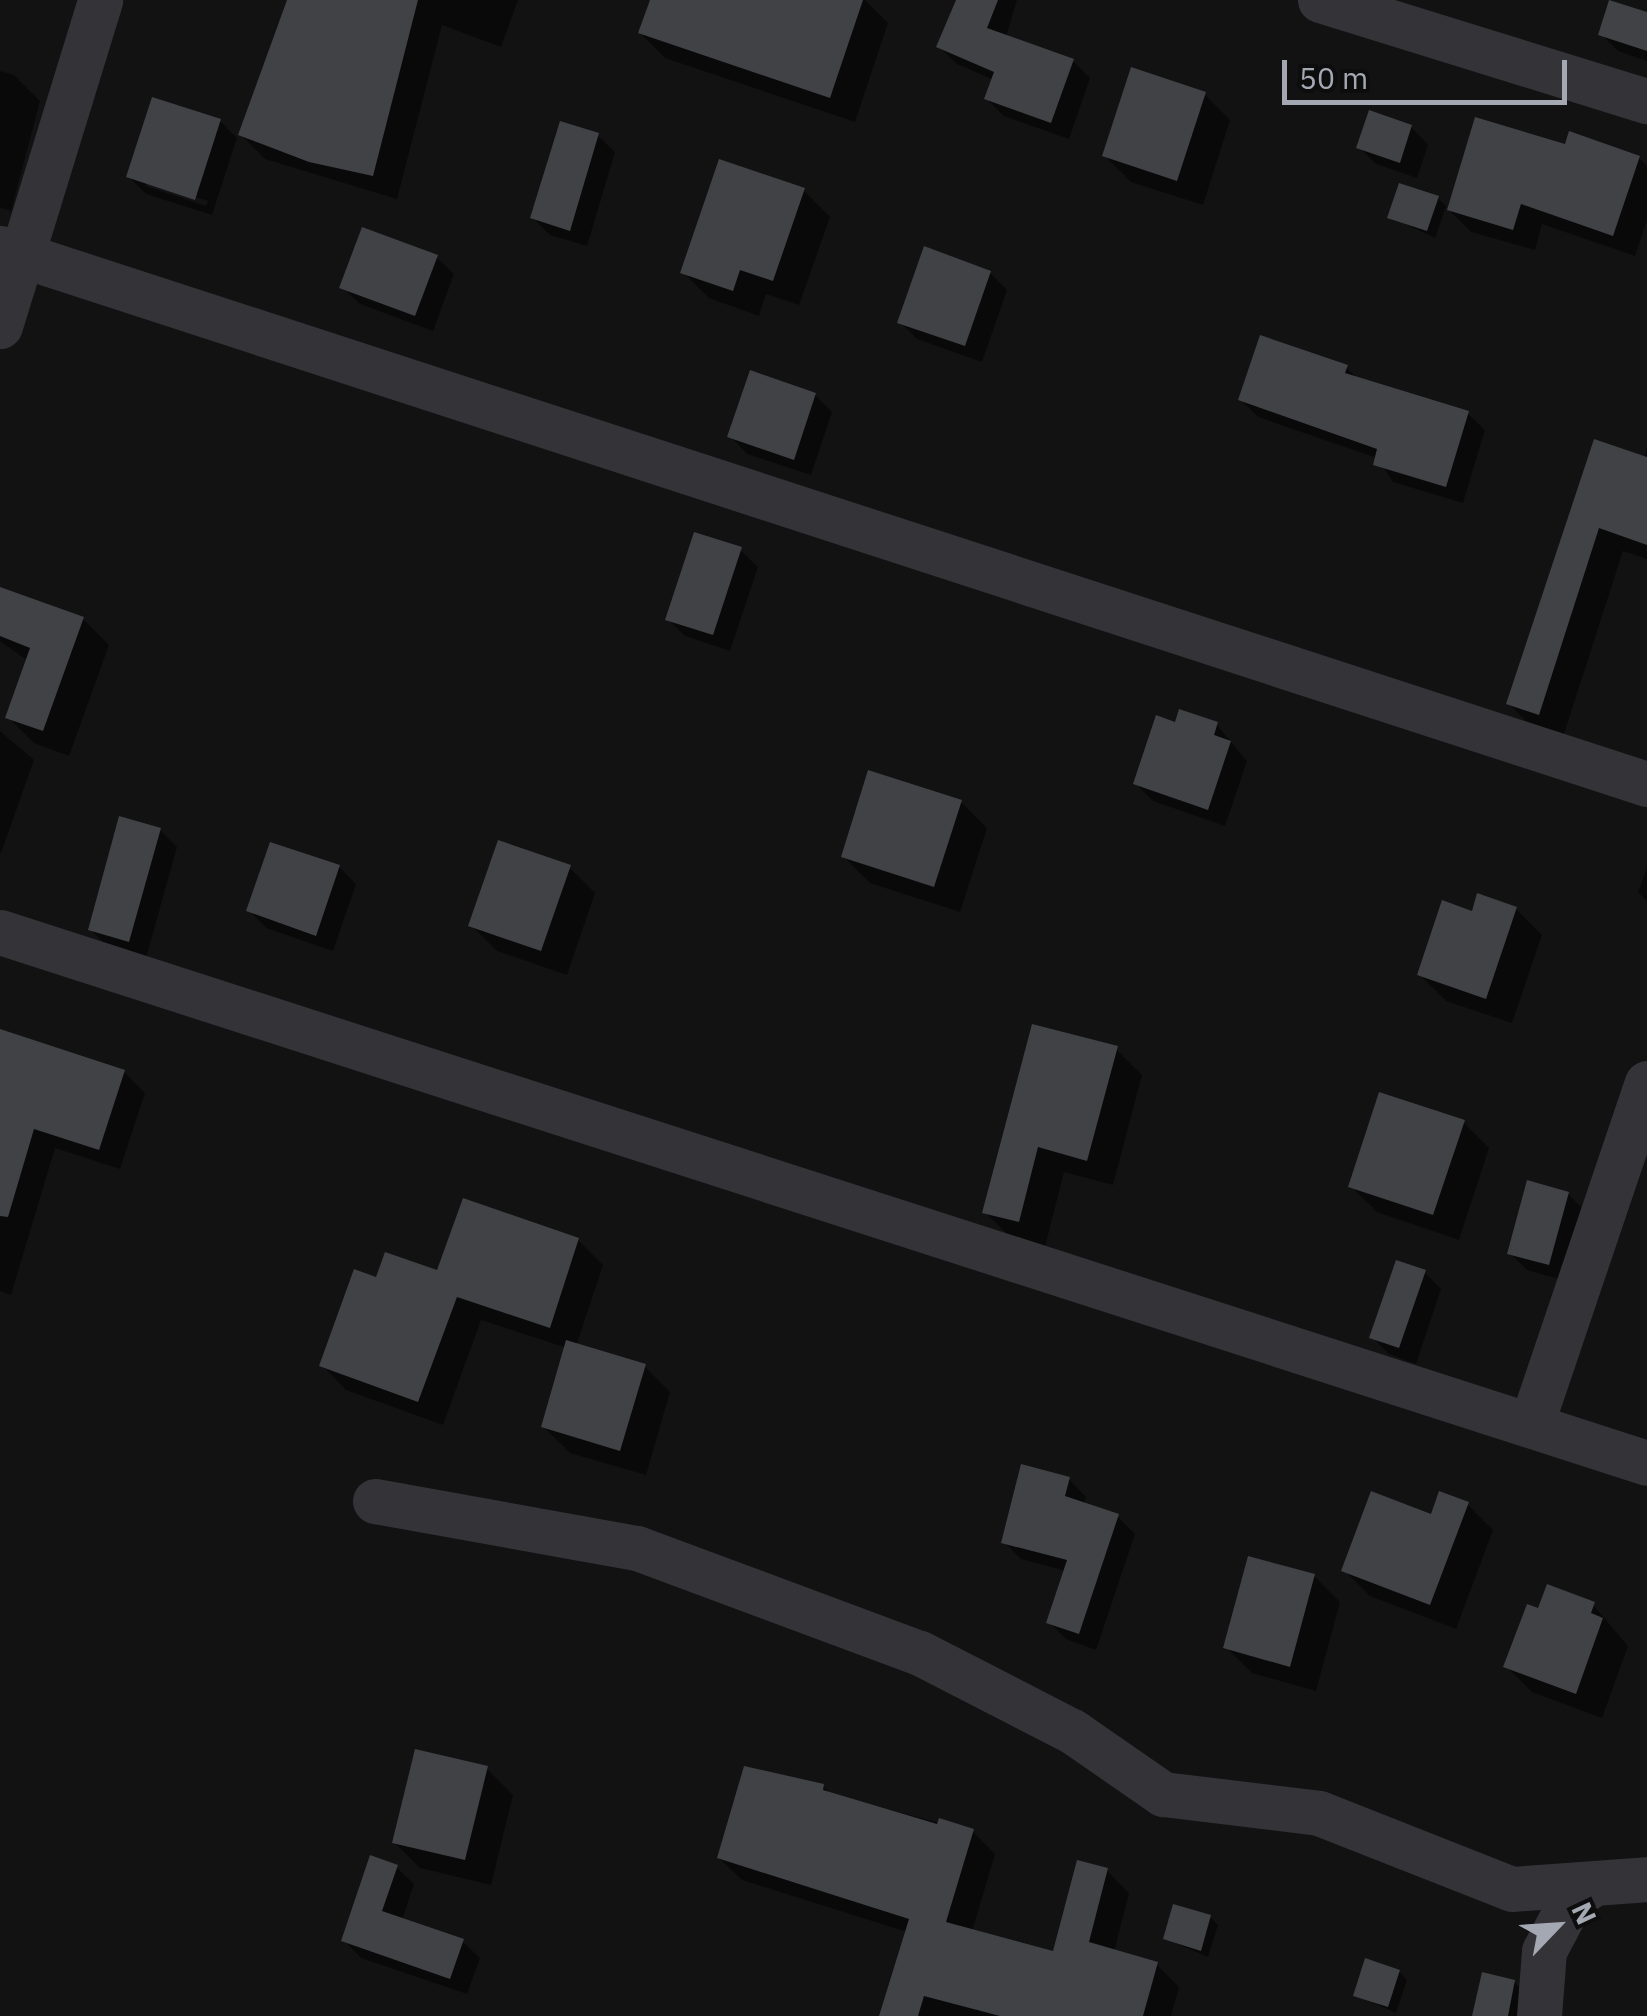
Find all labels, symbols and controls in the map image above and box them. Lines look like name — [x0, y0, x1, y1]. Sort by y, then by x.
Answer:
scale bar — [1287, 40, 1572, 102]
text: 50 m — [1299, 58, 1368, 97]
north arrow — [1507, 1876, 1607, 1976]
text: N — [1564, 1896, 1606, 1930]

